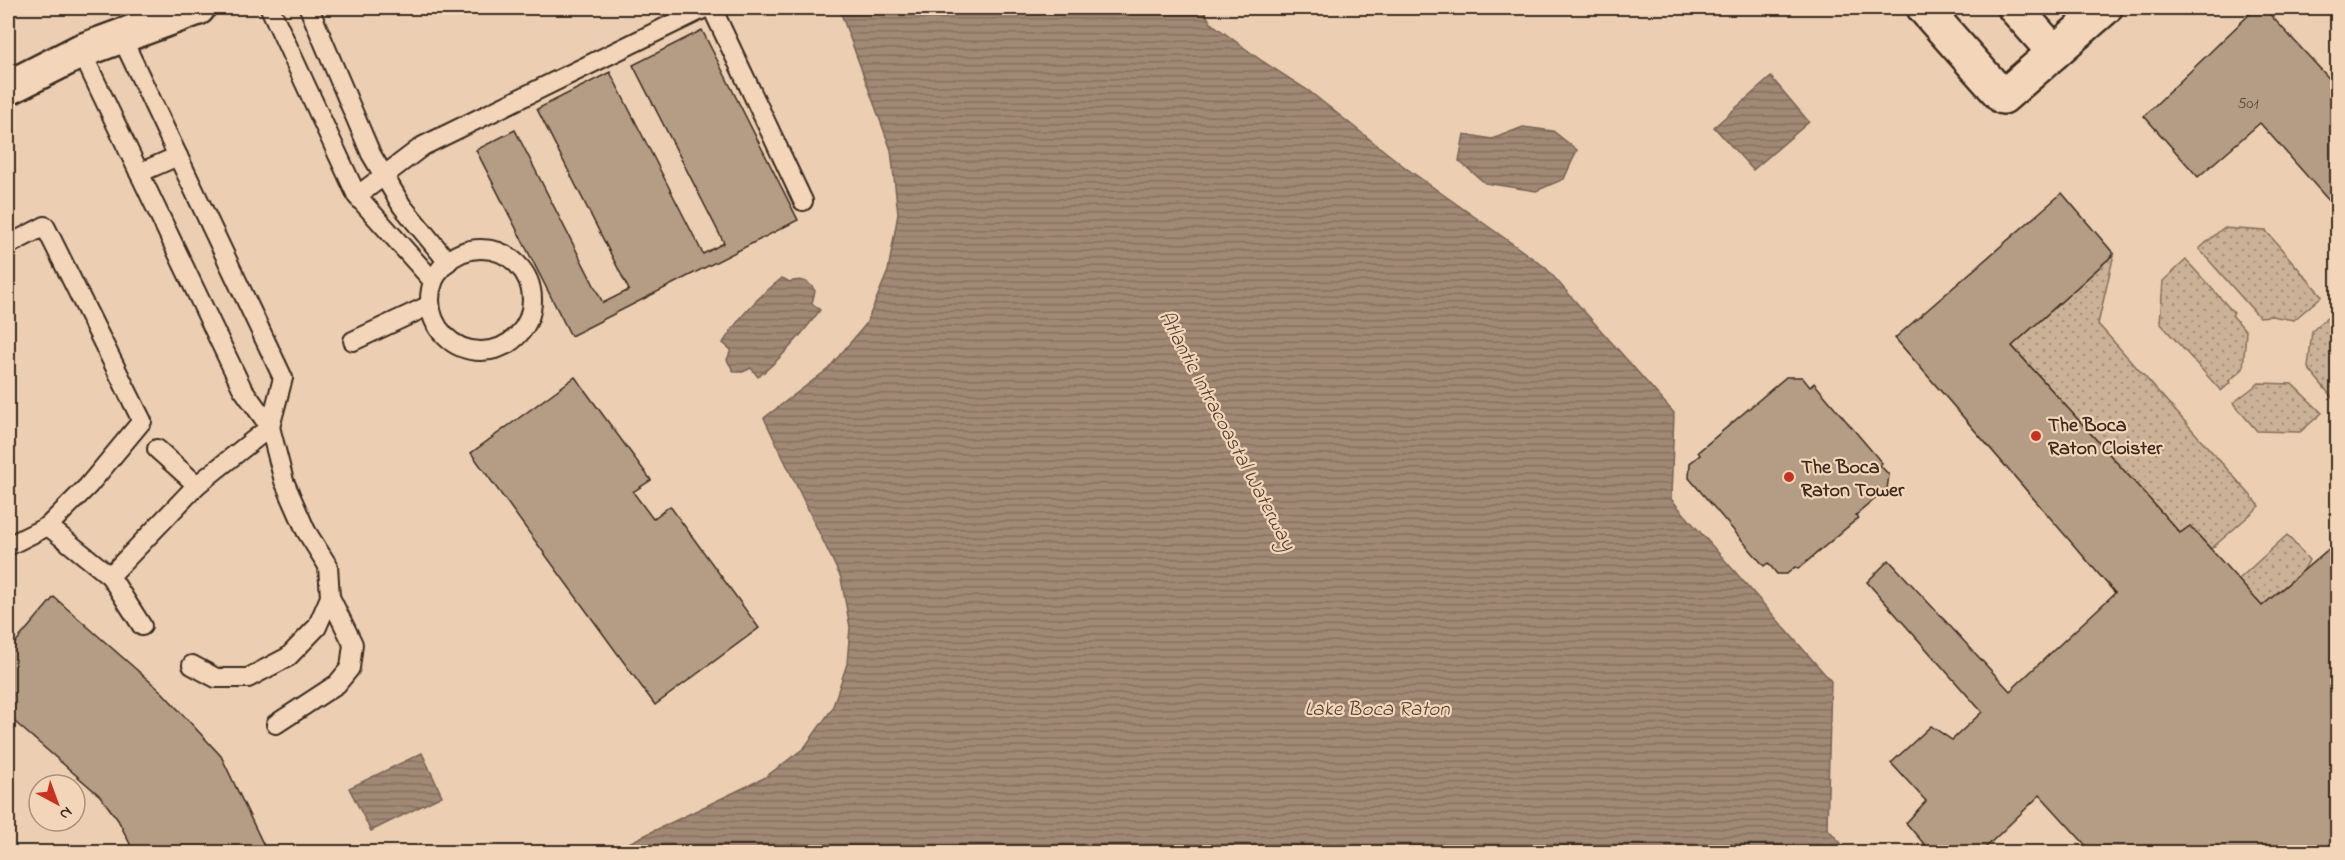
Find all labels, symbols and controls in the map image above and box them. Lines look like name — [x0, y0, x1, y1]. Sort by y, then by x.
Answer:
house number: 501 — [2237, 92, 2259, 116]
water label: Atlantic Intracoastal Waterway — [1150, 306, 1302, 556]
place label: The Boca Raton Cloister — [2048, 412, 2163, 464]
marker: The Boca Raton Cloister — [2029, 429, 2043, 443]
place label: The Boca Raton Tower — [1801, 454, 1905, 506]
marker: The Boca Raton Tower — [1782, 470, 1796, 484]
water label: Lake Boca Raton — [1304, 695, 1450, 725]
north arrow — [27, 773, 87, 833]
text: N — [53, 800, 77, 826]

